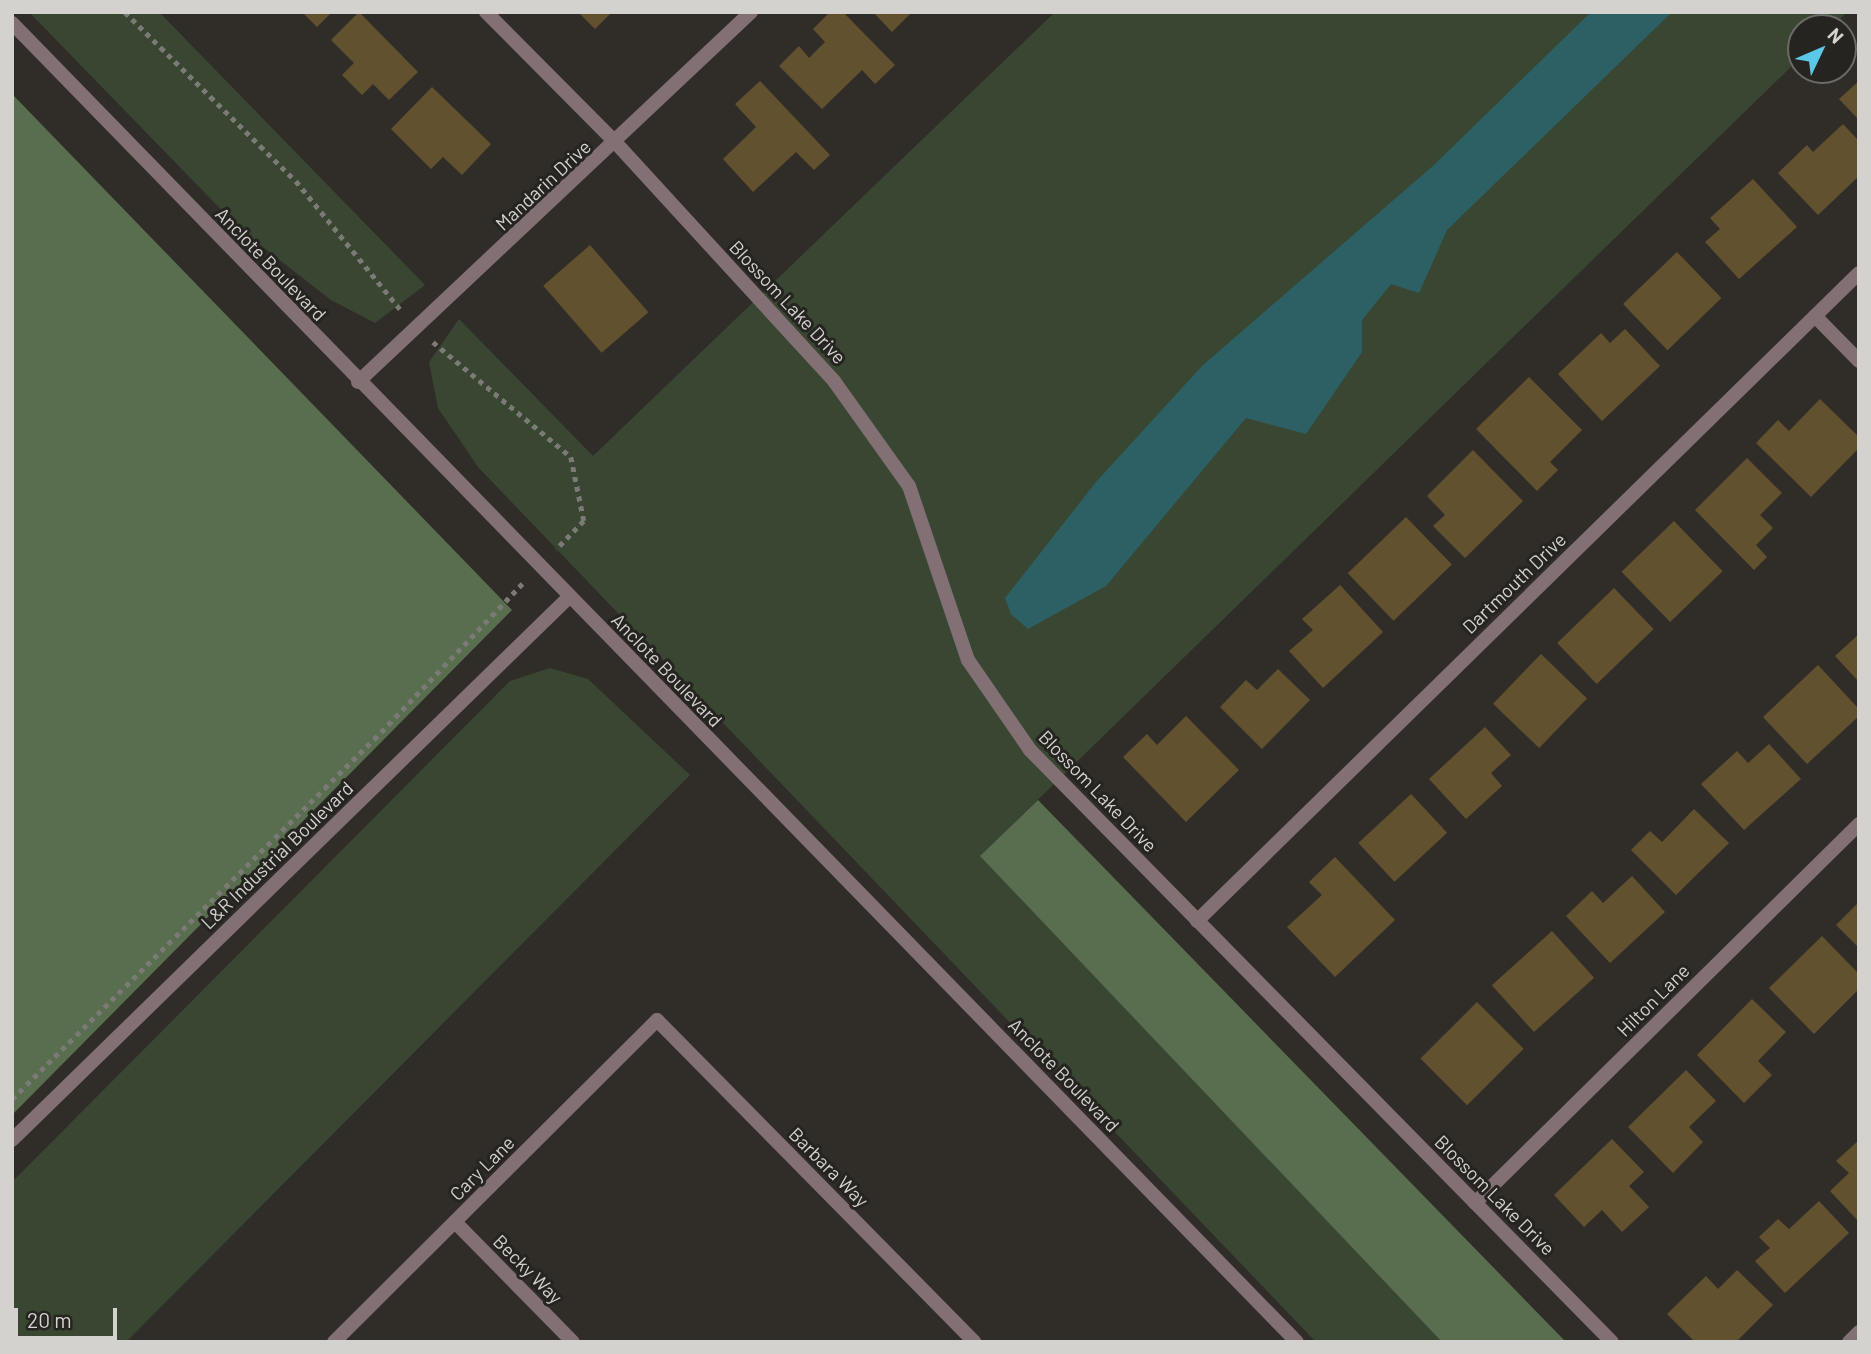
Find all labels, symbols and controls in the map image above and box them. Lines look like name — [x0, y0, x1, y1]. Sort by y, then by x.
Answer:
north arrow — [1787, 14, 1857, 84]
text: N — [1823, 23, 1849, 48]
street label: Mandarin Drive — [491, 135, 595, 235]
street label: Anclote Boulevard — [211, 202, 331, 326]
street label: Blossom Lake Drive — [725, 236, 851, 368]
street label: Dartmouth Drive — [1458, 528, 1570, 638]
street label: Anclote Boulevard — [607, 608, 727, 732]
street label: Blossom Lake Drive — [1034, 725, 1162, 857]
street label: L&R Industrial Boulevard — [196, 776, 358, 934]
street label: Hilton Lane — [1612, 959, 1694, 1041]
street label: Anclote Boulevard — [1004, 1013, 1124, 1137]
street label: Barbara Way — [785, 1123, 873, 1211]
street label: Blossom Lake Drive — [1430, 1130, 1560, 1260]
street label: Cary Lane — [445, 1131, 519, 1205]
street label: Becky Way — [489, 1230, 567, 1308]
scale bar — [18, 1294, 121, 1338]
text: 20 m — [27, 1307, 72, 1332]

